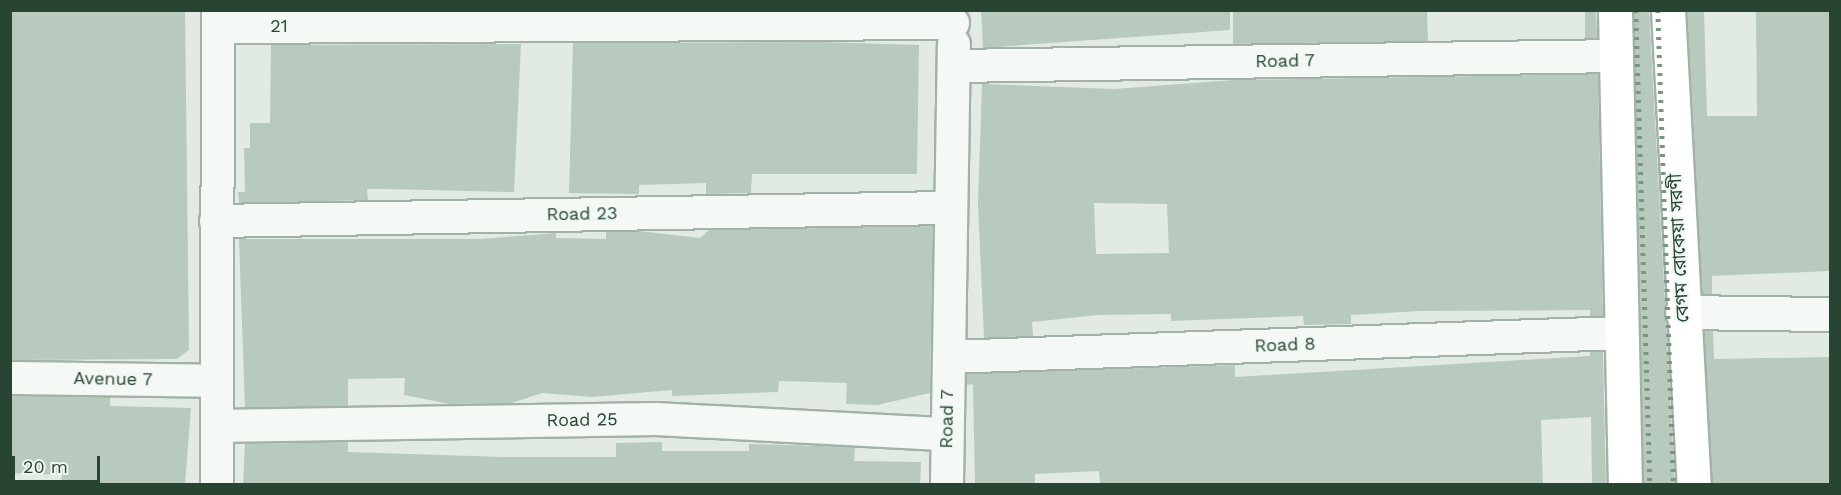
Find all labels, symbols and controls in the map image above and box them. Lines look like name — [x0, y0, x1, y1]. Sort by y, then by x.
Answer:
street label: 21 — [270, 15, 288, 37]
street label: Road 7 — [1255, 50, 1315, 72]
street label: বেগম রোকেয়া সরণী — [1664, 173, 1694, 323]
street label: Road 23 — [546, 203, 618, 225]
street label: Road 8 — [1254, 333, 1316, 357]
street label: Avenue 7 — [73, 368, 153, 390]
street label: Road 7 — [936, 389, 958, 449]
street label: Road 25 — [546, 409, 618, 431]
scale bar — [15, 444, 104, 482]
text: 20 m — [23, 456, 68, 477]

